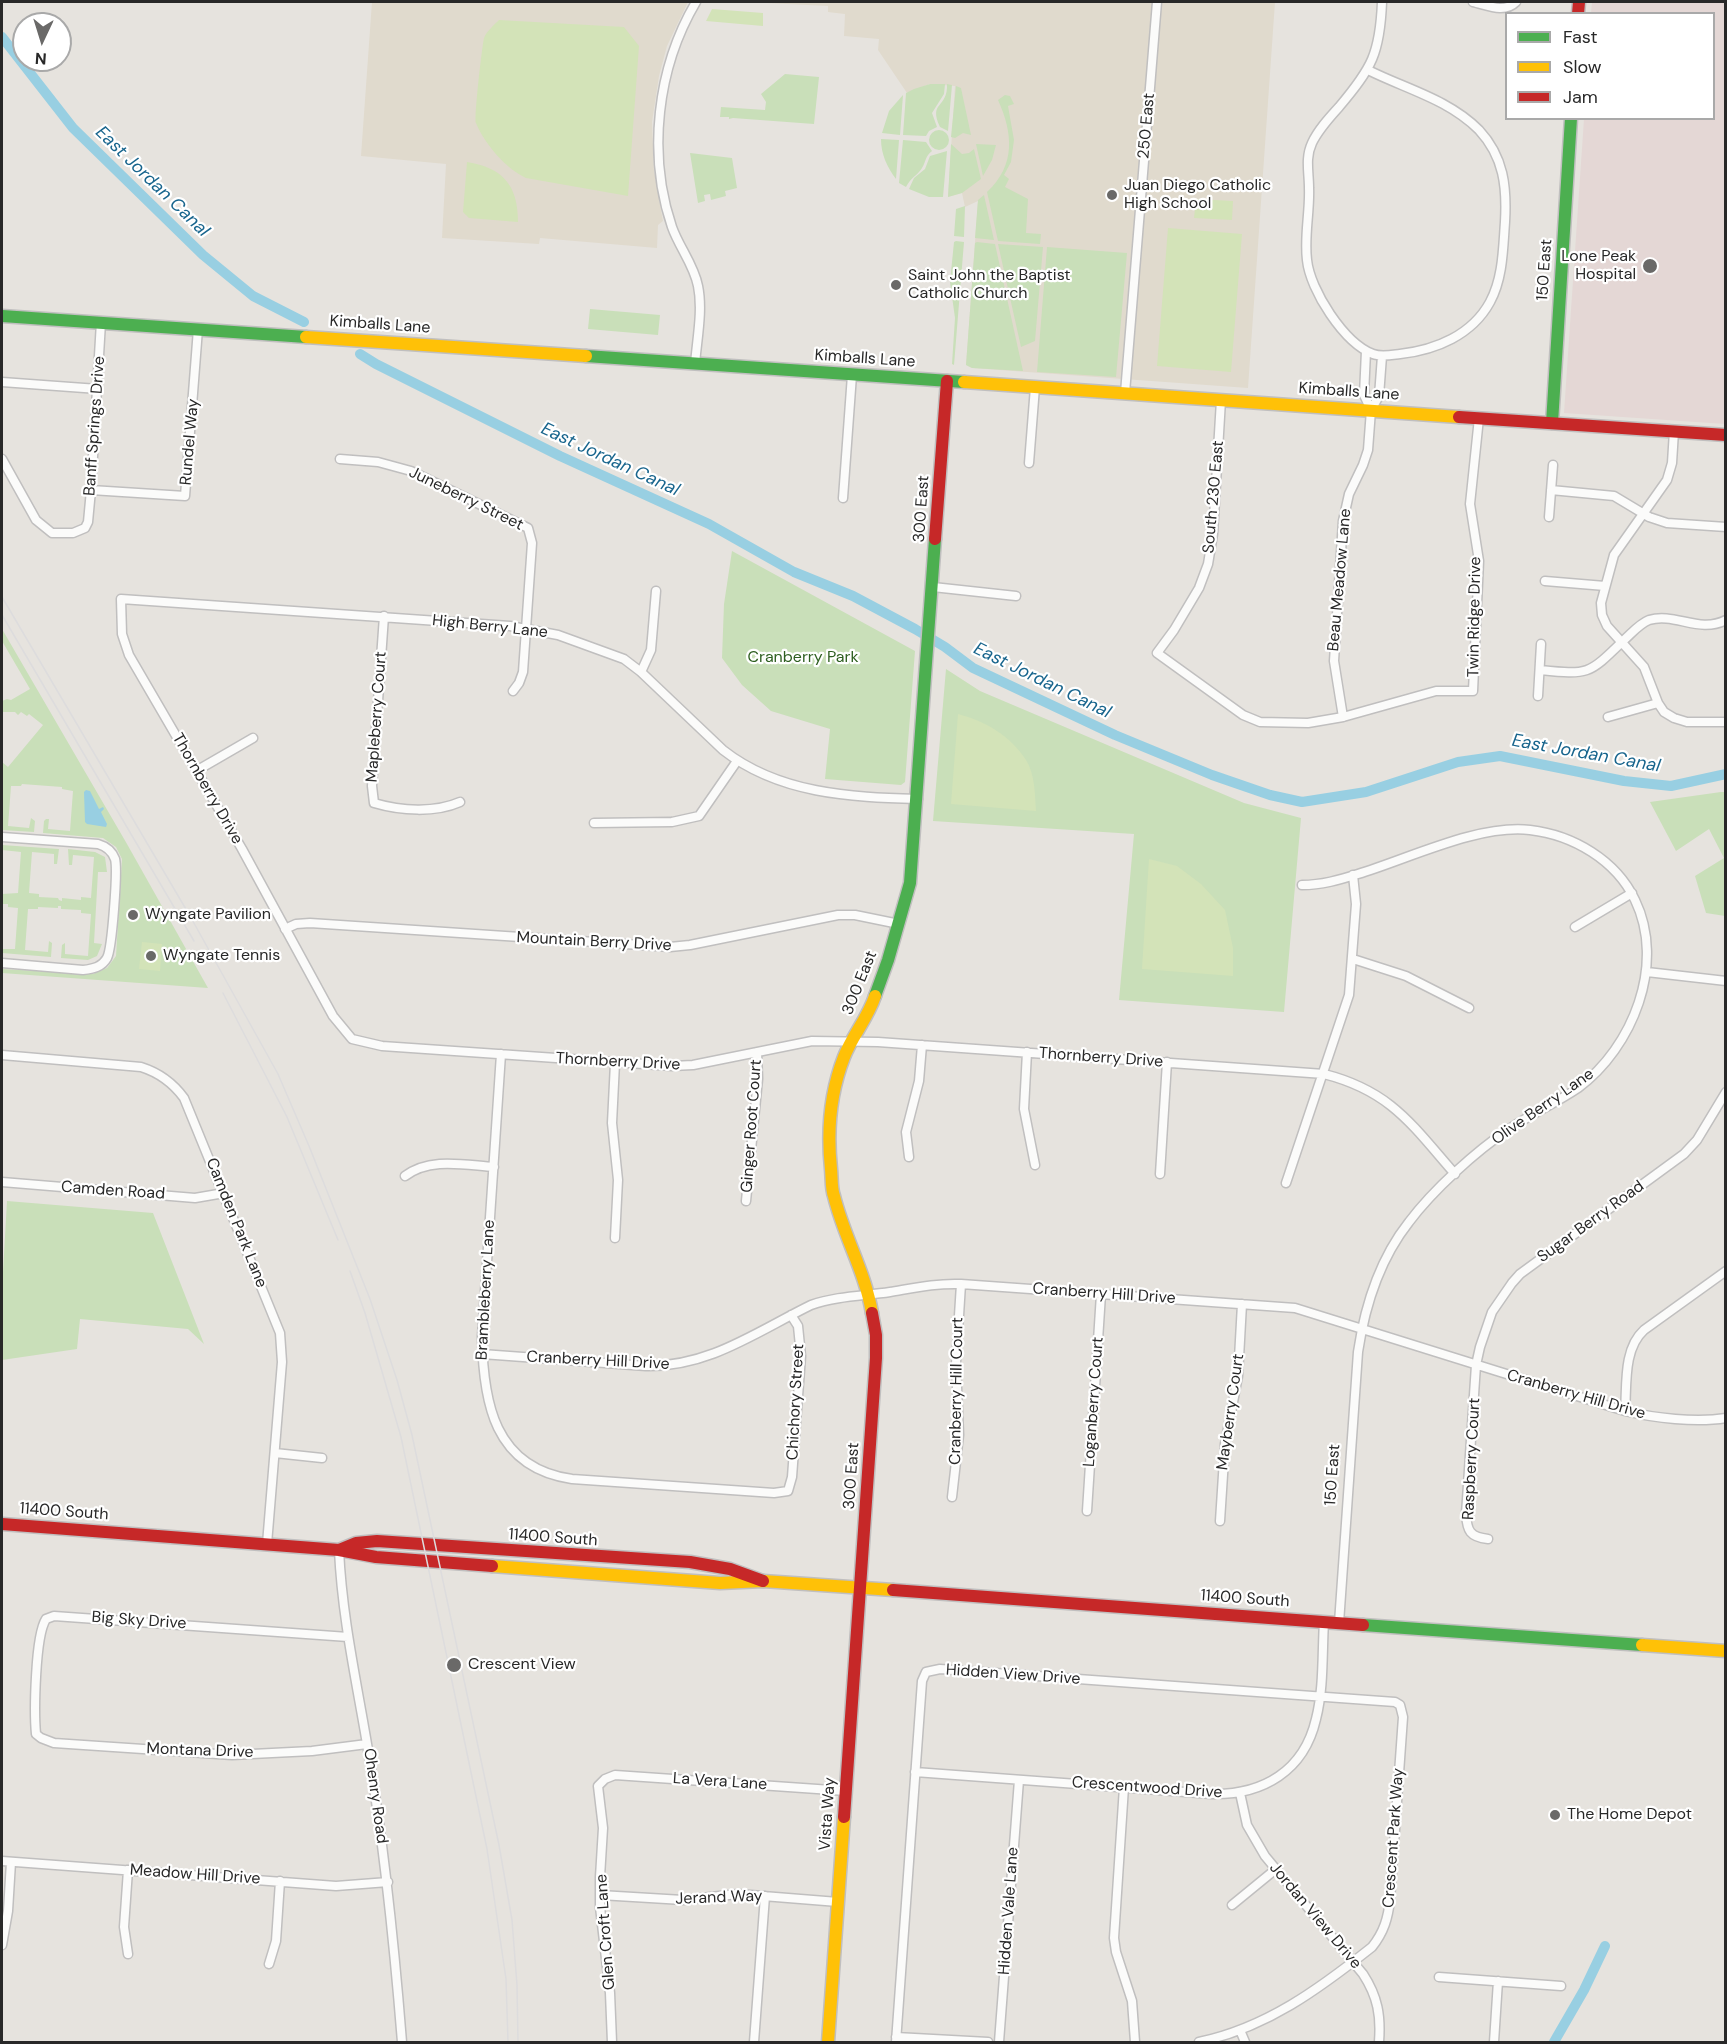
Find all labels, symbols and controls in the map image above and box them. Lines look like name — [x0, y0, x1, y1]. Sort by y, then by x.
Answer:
north arrow — [12, 12, 72, 72]
legend — [1505, 12, 1715, 120]
text: Fast — [1563, 25, 1598, 49]
text: N — [34, 48, 47, 69]
text: Slow — [1563, 55, 1602, 79]
text: Jam — [1563, 85, 1598, 109]
street label: 250 East — [1135, 92, 1159, 160]
water label: East Jordan Canal — [90, 122, 214, 242]
place label: Juan Diego Catholic High School — [1124, 176, 1271, 214]
marker: Juan Diego Catholic High School — [1105, 188, 1119, 202]
street label: 150 East — [1533, 239, 1557, 301]
place label: Lone Peak Hospital — [1561, 247, 1636, 285]
marker: Lone Peak Hospital — [1641, 257, 1659, 275]
place label: Saint John the Baptist Catholic Church — [908, 266, 1071, 304]
marker: Saint John the Baptist Catholic Church — [889, 278, 903, 292]
street label: Kimballs Lane — [329, 312, 431, 338]
street label: Kimballs Lane — [814, 346, 916, 372]
street label: Banff Springs Drive — [81, 355, 109, 497]
street label: Kimballs Lane — [1298, 379, 1400, 405]
street label: Rundel Way — [177, 398, 203, 486]
water label: East Jordan Canal — [537, 418, 683, 502]
street label: South 230 East — [1200, 440, 1228, 554]
street label: Juneberry Street — [406, 463, 526, 535]
street label: 300 East — [910, 475, 934, 543]
street label: Beau Meadow Lane — [1324, 508, 1356, 652]
street label: Twin Ridge Drive — [1464, 556, 1486, 678]
street label: High Berry Lane — [431, 611, 549, 643]
water label: East Jordan Canal — [970, 638, 1114, 724]
park label: Cranberry Park — [748, 648, 858, 668]
street label: Mapleberry Court — [363, 651, 391, 783]
street label: Thornberry Drive — [167, 730, 247, 848]
water label: East Jordan Canal — [1510, 730, 1662, 778]
place label: Wyngate Pavilion — [145, 905, 271, 925]
marker: Wyngate Pavilion — [126, 908, 140, 922]
street label: Mountain Berry Drive — [516, 928, 672, 956]
place label: Wyngate Tennis — [163, 946, 280, 966]
street label: 300 East — [838, 948, 882, 1018]
marker: Wyngate Tennis — [144, 949, 158, 963]
street label: Thornberry Drive — [1038, 1044, 1164, 1072]
street label: Thornberry Drive — [555, 1049, 681, 1075]
street label: Ginger Root Court — [738, 1059, 766, 1193]
street label: Olive Berry Lane — [1488, 1065, 1598, 1149]
street label: Camden Park Lane — [201, 1155, 271, 1291]
street label: Sugar Berry Road — [1534, 1177, 1648, 1267]
street label: Camden Road — [60, 1178, 166, 1204]
street label: Brambleberry Lane — [473, 1219, 499, 1361]
street label: Cranberry Hill Drive — [1032, 1279, 1176, 1309]
street label: Cranberry Hill Court — [946, 1317, 968, 1465]
street label: Loganberry Court — [1080, 1336, 1108, 1468]
street label: Chichory Street — [783, 1343, 809, 1461]
street label: Cranberry Hill Drive — [526, 1348, 670, 1374]
street label: Mayberry Court — [1213, 1353, 1249, 1471]
street label: Cranberry Hill Drive — [1504, 1366, 1648, 1424]
street label: Raspberry Court — [1459, 1397, 1485, 1521]
street label: 300 East — [840, 1442, 864, 1510]
street label: 150 East — [1321, 1444, 1345, 1506]
street label: 11400 South — [19, 1499, 109, 1525]
street label: 11400 South — [508, 1525, 598, 1551]
street label: 11400 South — [1200, 1586, 1290, 1612]
street label: Big Sky Drive — [91, 1608, 187, 1634]
place label: Crescent View — [468, 1655, 576, 1675]
marker: Crescent View — [445, 1656, 463, 1674]
street label: Hidden View Drive — [945, 1661, 1081, 1689]
street label: Montana Drive — [146, 1740, 254, 1762]
street label: Ohenry Road — [359, 1747, 391, 1845]
street label: Crescent Park Way — [1380, 1767, 1408, 1909]
street label: La Vera Lane — [672, 1769, 768, 1795]
street label: Crescentwood Drive — [1071, 1773, 1223, 1803]
street label: Vista Way — [816, 1777, 840, 1851]
place label: The Home Depot — [1567, 1805, 1692, 1825]
marker: The Home Depot — [1548, 1808, 1562, 1822]
street label: Hidden Vale Lane — [995, 1846, 1023, 1976]
street label: Jordan View Drive — [1265, 1859, 1365, 1973]
street label: Meadow Hill Drive — [129, 1861, 261, 1889]
street label: Glen Croft Lane — [592, 1873, 620, 1991]
street label: Jerand Way — [675, 1887, 763, 1909]

